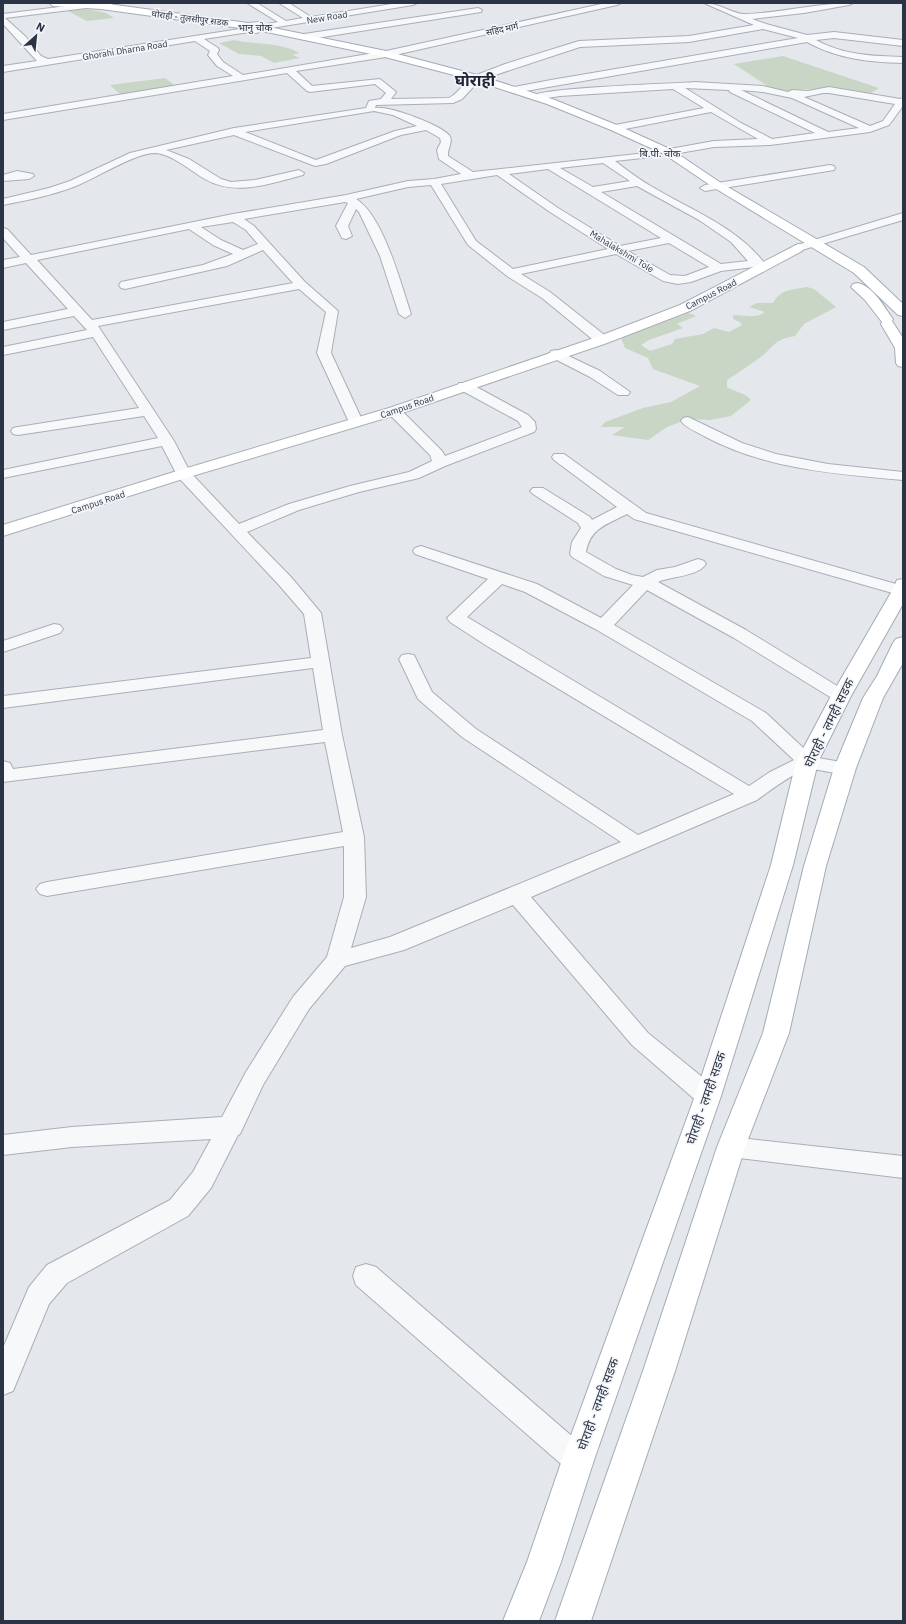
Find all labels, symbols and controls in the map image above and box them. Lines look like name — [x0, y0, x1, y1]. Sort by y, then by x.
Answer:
street label: घोराही - तुलसीपुर सडक — [151, 8, 230, 29]
street label: New Road — [306, 8, 348, 26]
north arrow — [16, 16, 56, 56]
text: N — [34, 19, 47, 35]
street label: सहिद मार्ग — [485, 20, 520, 38]
district label: भानु चोक — [238, 21, 272, 34]
street label: Ghorahi Dharna Road — [82, 38, 168, 62]
district label: घोराही — [455, 70, 496, 90]
district label: बि.पी. चोक — [640, 147, 681, 160]
street label: Mahalakshmi Tole — [588, 228, 656, 274]
street label: Campus Road — [684, 276, 738, 312]
street label: Campus Road — [379, 392, 435, 420]
street label: Campus Road — [70, 488, 126, 516]
street label: घोराही - लमही सडक — [800, 675, 858, 770]
street label: घोराही - लमही सडक — [682, 1048, 730, 1147]
street label: घोराही - लमही सडक — [573, 1355, 623, 1452]

